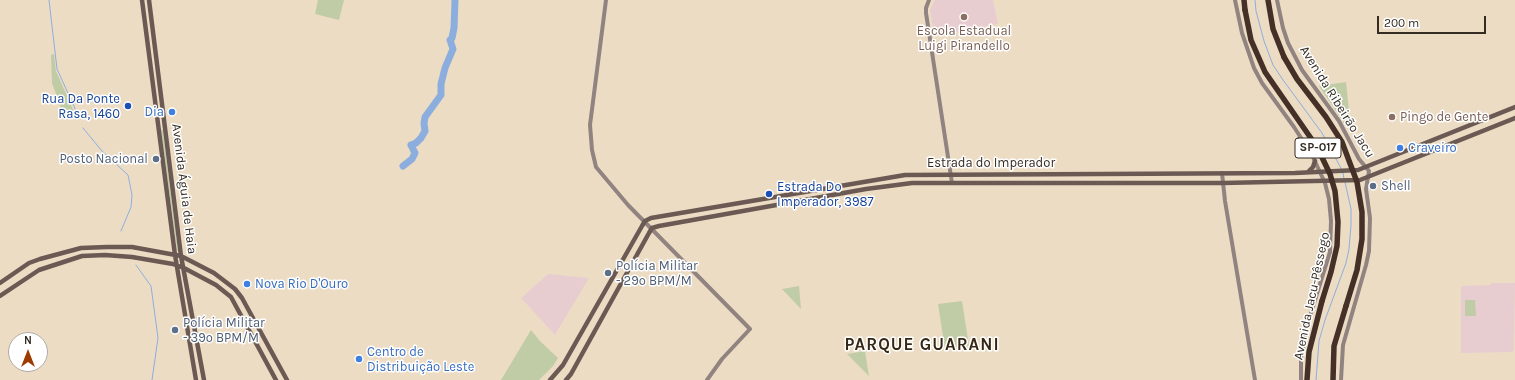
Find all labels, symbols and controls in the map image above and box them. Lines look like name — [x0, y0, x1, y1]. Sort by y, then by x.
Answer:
scale bar — [1379, 8, 1488, 34]
marker: Escola Estadual Luigi Pirandello — [959, 12, 969, 22]
text: 200 m — [1384, 16, 1419, 30]
place label: Escola Estadual Luigi Pirandello — [917, 23, 1011, 54]
street label: Avenida Ribeirão Jacu — [1296, 43, 1378, 161]
place label: Rua Da Ponte Rasa, 1460 — [41, 91, 120, 122]
marker: Rua Da Ponte Rasa, 1460 — [123, 101, 133, 111]
place label: Dia — [144, 104, 164, 120]
marker: Dia — [167, 107, 177, 117]
place label: Pingo de Gente — [1400, 109, 1488, 125]
marker: Pingo de Gente — [1387, 112, 1397, 122]
street label: Avenida Águia de Haia — [168, 123, 200, 255]
road number: SP-017 — [1295, 138, 1341, 158]
place label: Craveiro — [1408, 140, 1457, 156]
marker: Craveiro — [1395, 143, 1405, 153]
place label: Posto Nacional — [59, 151, 148, 167]
marker: Posto Nacional — [151, 154, 161, 164]
street label: Estrada do Imperador — [927, 155, 1055, 171]
place label: Shell — [1381, 178, 1411, 194]
place label: Estrada Do Imperador, 3987 — [777, 179, 874, 210]
marker: Shell — [1368, 181, 1378, 191]
marker: Estrada Do Imperador, 3987 — [764, 189, 774, 199]
street label: Avenida Jacu-Pêssego — [1291, 231, 1333, 361]
place label: Polícia Militar - 29º BPM/M — [616, 258, 698, 289]
marker: Polícia Militar - 29º BPM/M — [603, 268, 613, 278]
place label: Nova Rio D'Ouro — [255, 276, 348, 292]
marker: Nova Rio D'Ouro — [242, 279, 252, 289]
place label: Polícia Militar - 39º BPM/M — [183, 315, 265, 346]
marker: Polícia Militar - 39º BPM/M — [170, 325, 180, 335]
north arrow — [8, 332, 48, 372]
text: N — [24, 334, 32, 347]
district label: PARQUE GUARANI — [844, 335, 1000, 355]
place label: Centro de Distribuição Leste — [367, 344, 474, 375]
marker: Centro de Distribuição Leste — [354, 354, 364, 364]

